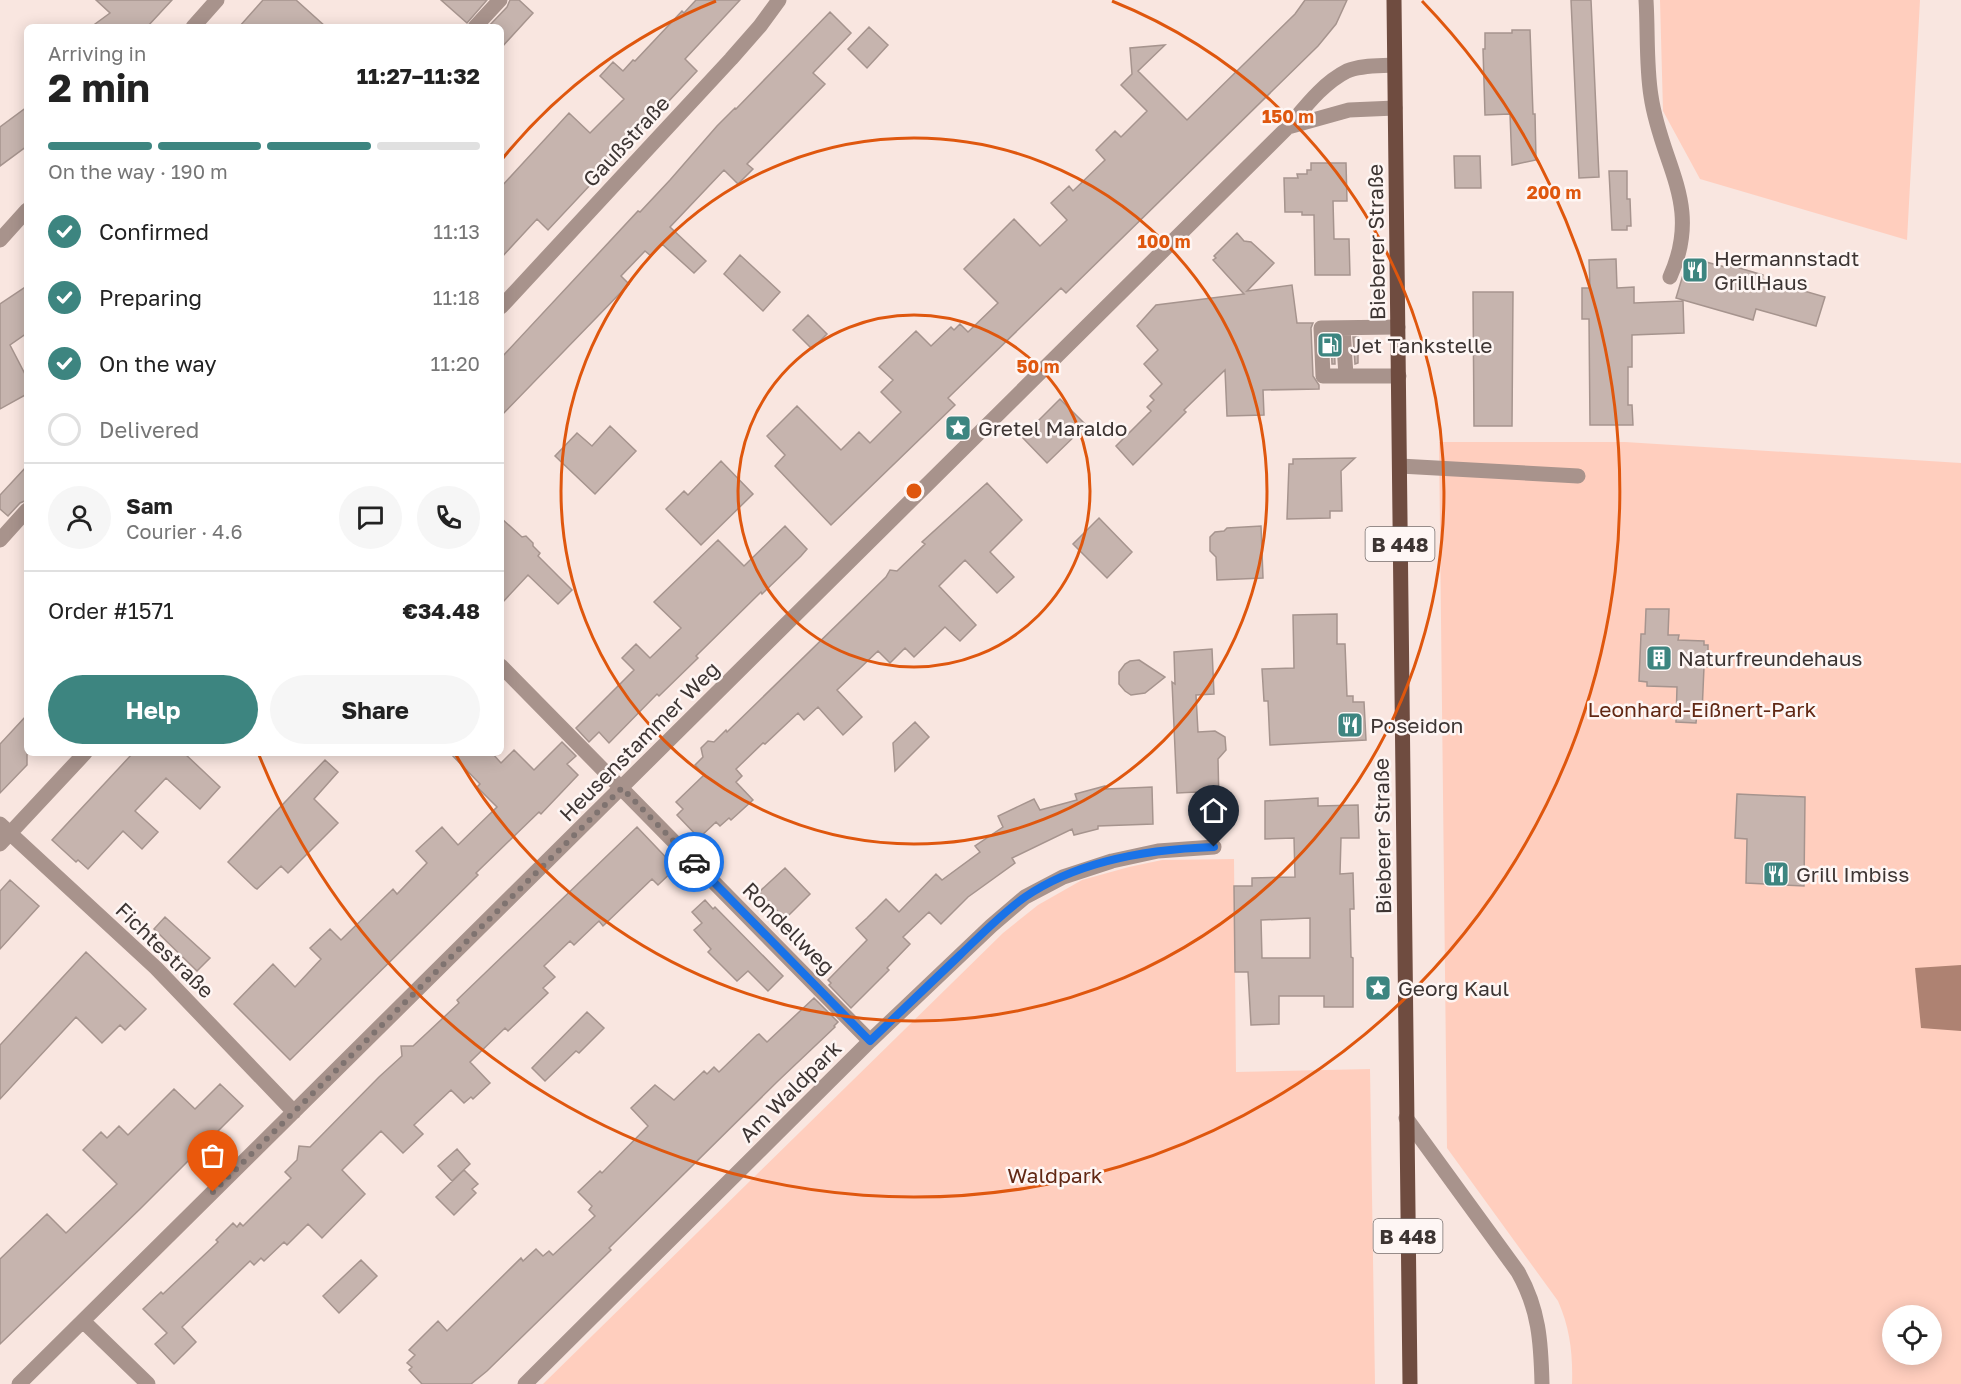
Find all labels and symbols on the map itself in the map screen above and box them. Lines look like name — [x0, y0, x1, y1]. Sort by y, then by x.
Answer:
street label: Gaußstraße — [577, 90, 675, 192]
text: 150 m — [1262, 105, 1314, 127]
street label: Bieberer Straße — [1362, 164, 1390, 320]
text: 200 m — [1527, 181, 1581, 203]
text: 100 m — [1138, 230, 1190, 252]
place label: Hermannstadt GrillHaus — [1714, 245, 1859, 295]
restaurant icon: Hermannstadt GrillHaus — [1680, 255, 1710, 285]
fuel station icon: Jet Tankstelle — [1315, 330, 1345, 360]
place label: Jet Tankstelle — [1350, 332, 1492, 358]
text: 50 m — [1017, 355, 1059, 377]
place icon: Gretel Maraldo — [943, 413, 973, 443]
place label: Gretel Maraldo — [978, 415, 1127, 441]
centre of rings — [904, 481, 924, 501]
road number: B 448 — [1366, 527, 1434, 561]
building icon: Naturfreundehaus — [1644, 643, 1674, 673]
place label: Naturfreundehaus — [1678, 645, 1862, 671]
street label: Heusenstammer Weg — [554, 656, 724, 826]
park label: Leonhard-Eißnert-Park — [1588, 696, 1817, 722]
restaurant icon: Poseidon — [1335, 710, 1365, 740]
place label: Poseidon — [1370, 712, 1464, 738]
street label: Bieberer Straße — [1368, 758, 1396, 914]
pin — [1188, 785, 1239, 847]
courier — [664, 832, 724, 892]
restaurant icon: Grill Imbiss — [1761, 859, 1791, 889]
place label: Grill Imbiss — [1796, 861, 1909, 887]
street label: Rondellweg — [737, 876, 841, 980]
street label: Fichtestraße — [110, 897, 220, 1003]
place icon: Georg Kaul — [1363, 973, 1393, 1003]
place label: Georg Kaul — [1398, 975, 1509, 1001]
street label: Am Waldpark — [734, 1035, 846, 1147]
pin — [187, 1130, 238, 1192]
park label: Waldpark — [1007, 1162, 1103, 1188]
road number: B 448 — [1374, 1219, 1442, 1253]

